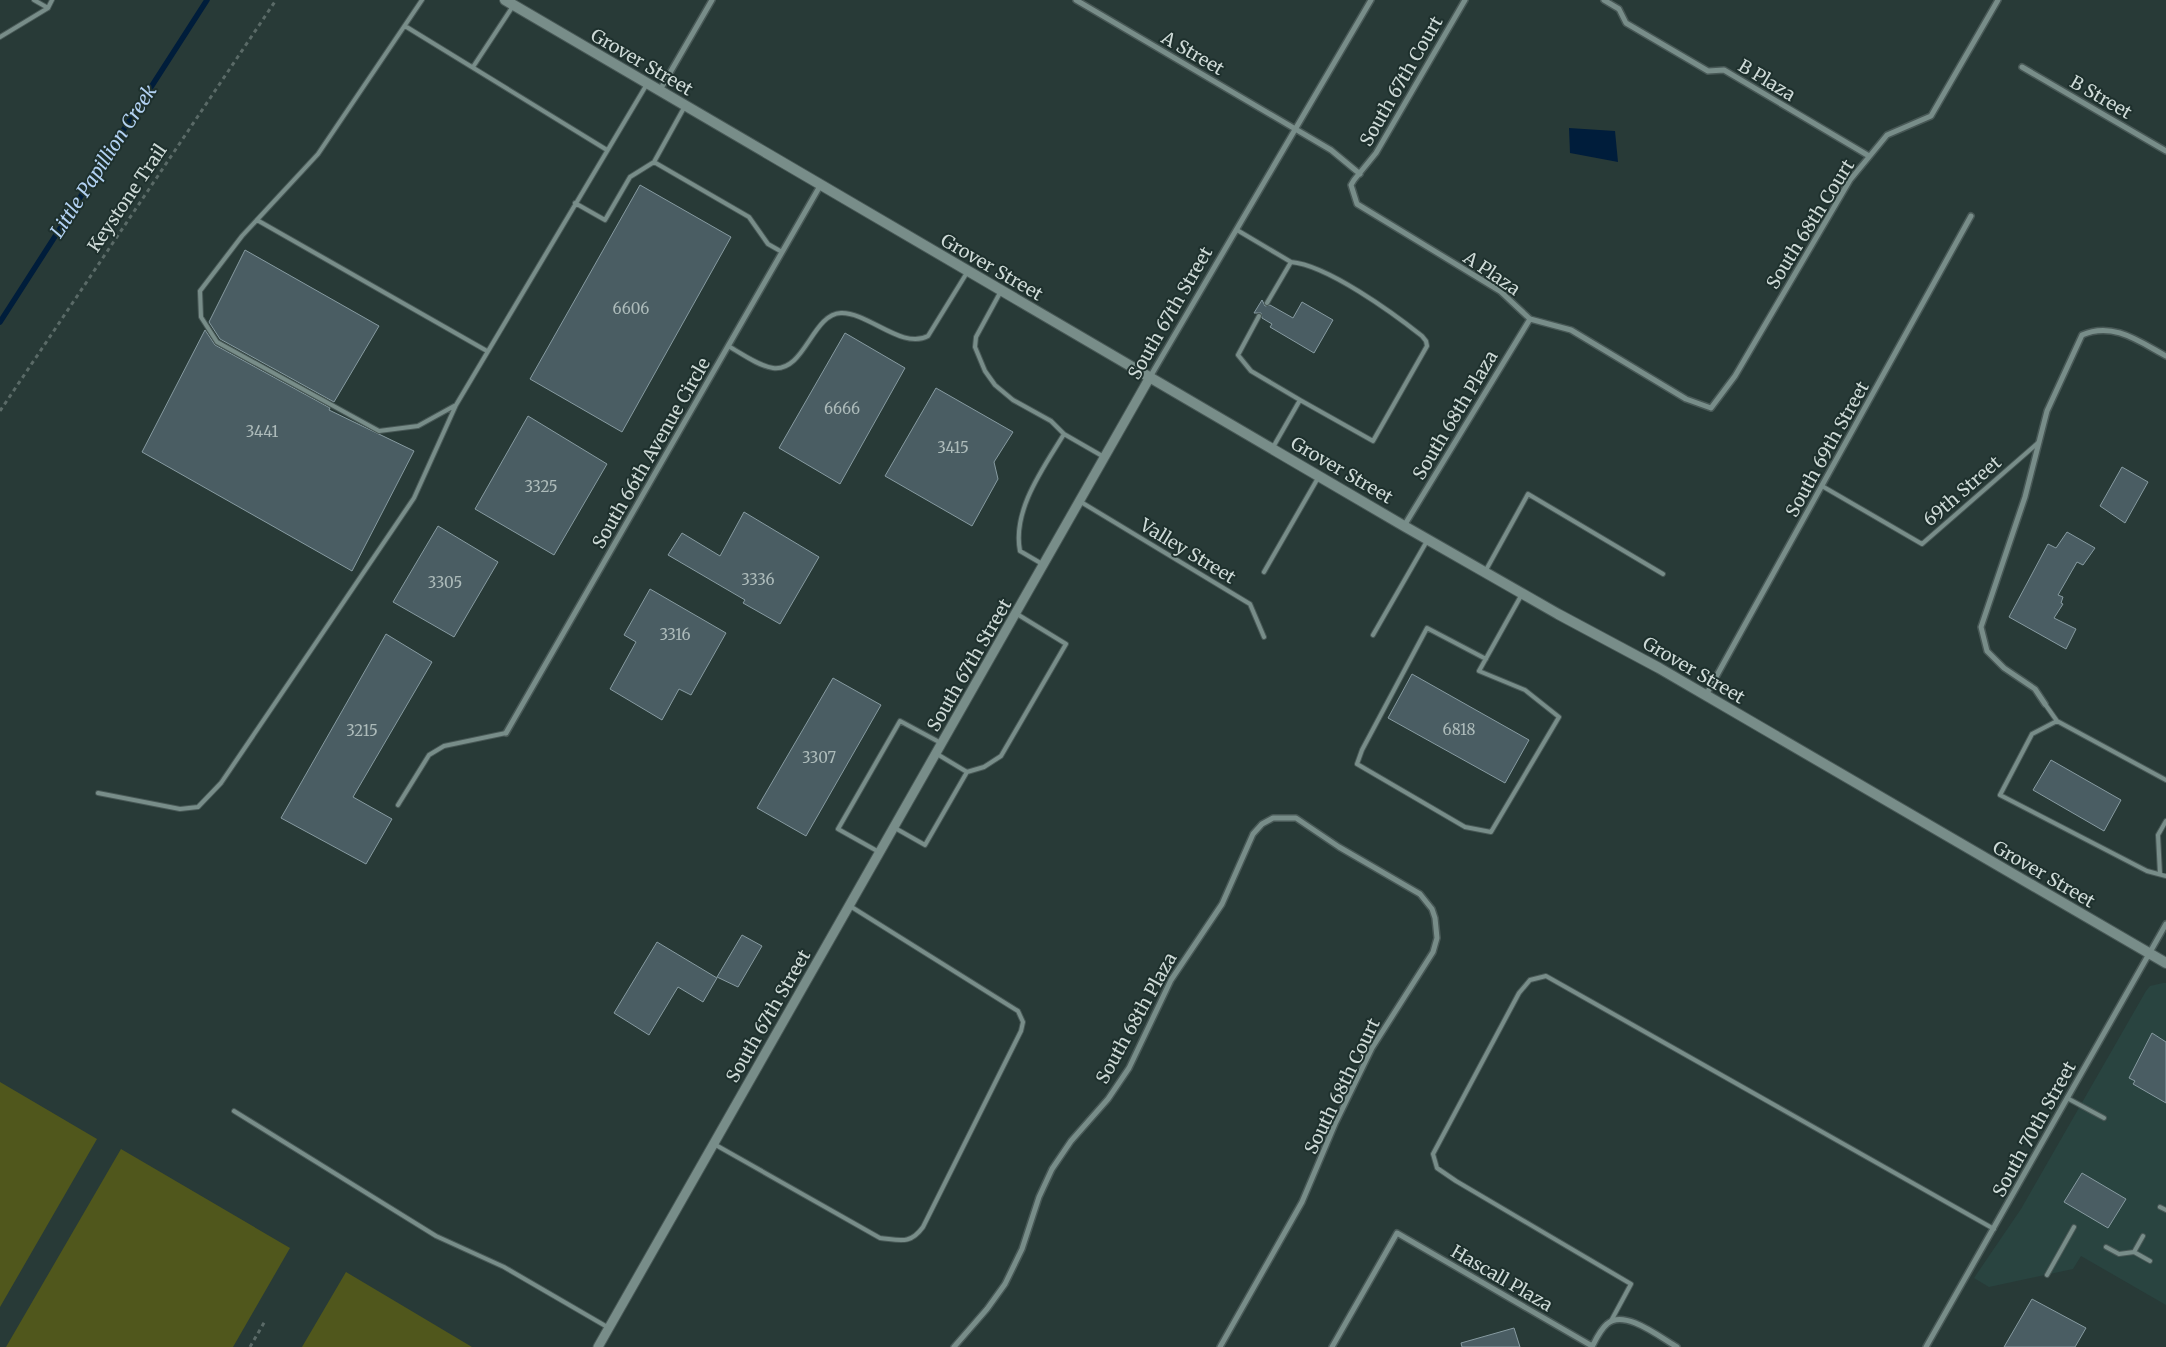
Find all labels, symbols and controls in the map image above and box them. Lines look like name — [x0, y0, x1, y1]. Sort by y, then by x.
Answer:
street label: South 67th Court — [1354, 12, 1448, 150]
street label: Grover Street — [587, 24, 697, 100]
street label: A Street — [1157, 25, 1228, 80]
street label: B Plaza — [1734, 54, 1800, 106]
street label: B Street — [2066, 70, 2136, 124]
water label: Little Papillion Creek — [45, 79, 162, 242]
street label: Keystone Trail — [82, 139, 172, 256]
street label: South 68th Court — [1761, 155, 1859, 293]
street label: Grover Street — [937, 229, 1047, 305]
street label: South 67th Street — [1123, 242, 1217, 384]
street label: A Plaza — [1458, 245, 1525, 300]
house number: 6606 — [613, 299, 649, 318]
street label: South 68th Plaza — [1407, 346, 1503, 484]
street label: South 66th Avenue Circle — [587, 353, 715, 553]
street label: South 69th Street — [1780, 377, 1874, 521]
house number: 6666 — [824, 399, 860, 418]
house number: 3441 — [246, 422, 278, 441]
street label: Grover Street — [1287, 432, 1397, 508]
house number: 3415 — [937, 438, 969, 457]
street label: 69th Street — [1918, 451, 2006, 531]
house number: 3325 — [524, 477, 558, 496]
street label: Valley Street — [1135, 513, 1240, 589]
house number: 3336 — [741, 570, 775, 589]
house number: 3305 — [428, 573, 462, 592]
street label: South 67th Street — [922, 594, 1016, 736]
house number: 3316 — [659, 625, 691, 644]
street label: Grover Street — [1639, 632, 1749, 708]
house number: 6818 — [1443, 720, 1475, 739]
house number: 3215 — [346, 721, 378, 740]
house number: 3307 — [802, 748, 837, 767]
street label: Grover Street — [1989, 836, 2099, 912]
street label: South 67th Street — [721, 945, 815, 1087]
street label: South 68th Plaza — [1090, 948, 1182, 1088]
street label: South 68th Court — [1299, 1014, 1385, 1158]
street label: South 70th Street — [1987, 1057, 2081, 1201]
street label: Hascall Plaza — [1447, 1240, 1557, 1317]

